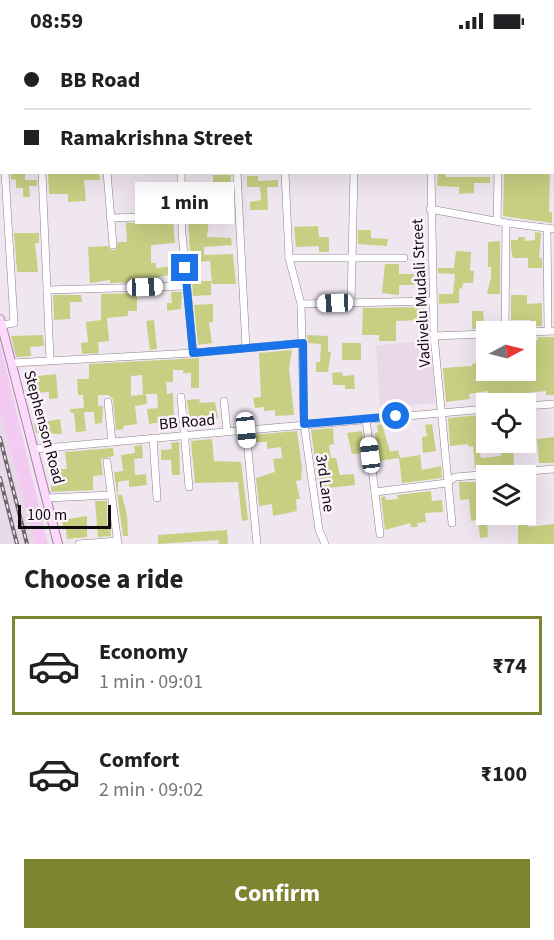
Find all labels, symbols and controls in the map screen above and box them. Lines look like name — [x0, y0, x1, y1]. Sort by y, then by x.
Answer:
text: 08:59 — [30, 5, 83, 37]
text: BB Road — [60, 64, 140, 96]
text: Ramakrishna Street — [60, 122, 253, 154]
callout: 1 min — [136, 181, 234, 223]
text: 1 min — [160, 189, 209, 217]
street label: Vadivelu Mudali Street — [406, 218, 436, 368]
route end — [171, 254, 198, 281]
car — [127, 277, 163, 297]
car — [317, 293, 353, 313]
north arrow — [476, 321, 536, 381]
map controls — [476, 321, 536, 525]
street label: Stephenson Road — [18, 368, 70, 487]
button: locate — [476, 393, 536, 453]
route start — [382, 402, 409, 429]
street label: BB Road — [158, 409, 216, 435]
car — [235, 411, 257, 449]
car — [359, 436, 381, 474]
street label: 3rd Lane — [310, 453, 340, 513]
button: layers — [476, 465, 536, 525]
scale bar — [18, 502, 111, 529]
text: 100 m — [27, 504, 67, 526]
text: Choose a ride — [24, 560, 184, 599]
text: Economy — [99, 636, 188, 668]
icon: car — [27, 639, 81, 693]
text: ₹74 — [492, 650, 527, 682]
text: 1 min · 09:01 — [99, 668, 203, 696]
text: Comfort — [99, 744, 180, 776]
icon: car — [27, 747, 81, 801]
text: ₹100 — [481, 758, 527, 790]
text: 2 min · 09:02 — [99, 776, 203, 804]
button: Confirm — [24, 859, 530, 928]

